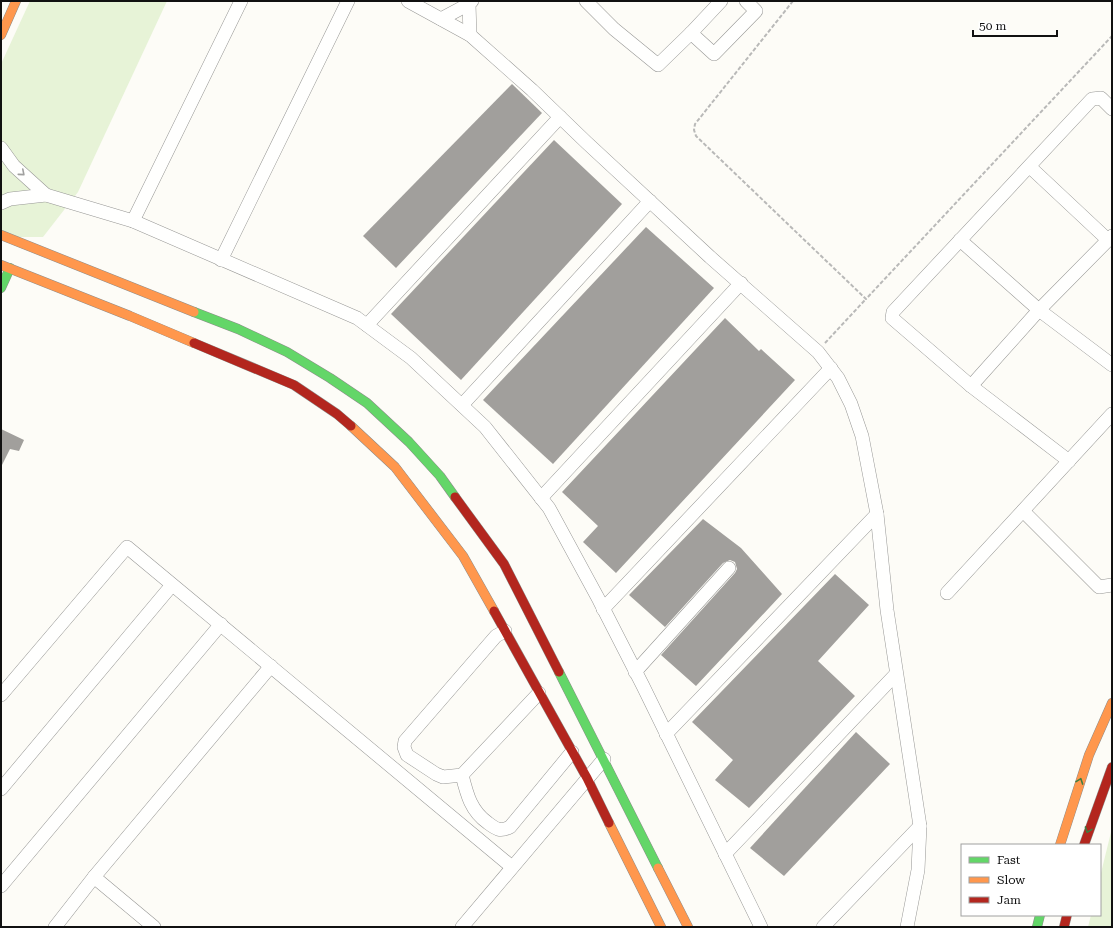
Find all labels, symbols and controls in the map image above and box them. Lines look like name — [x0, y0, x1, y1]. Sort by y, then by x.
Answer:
scale bar — [973, 12, 1057, 38]
text: 50 m — [979, 19, 1006, 33]
one-way arrow — [17, 168, 24, 175]
one-way arrow — [1075, 778, 1083, 785]
one-way arrow — [1085, 826, 1093, 833]
legend — [961, 844, 1101, 916]
text: Fast — [997, 853, 1021, 867]
text: Slow — [997, 873, 1025, 887]
text: Jam — [997, 893, 1021, 907]

